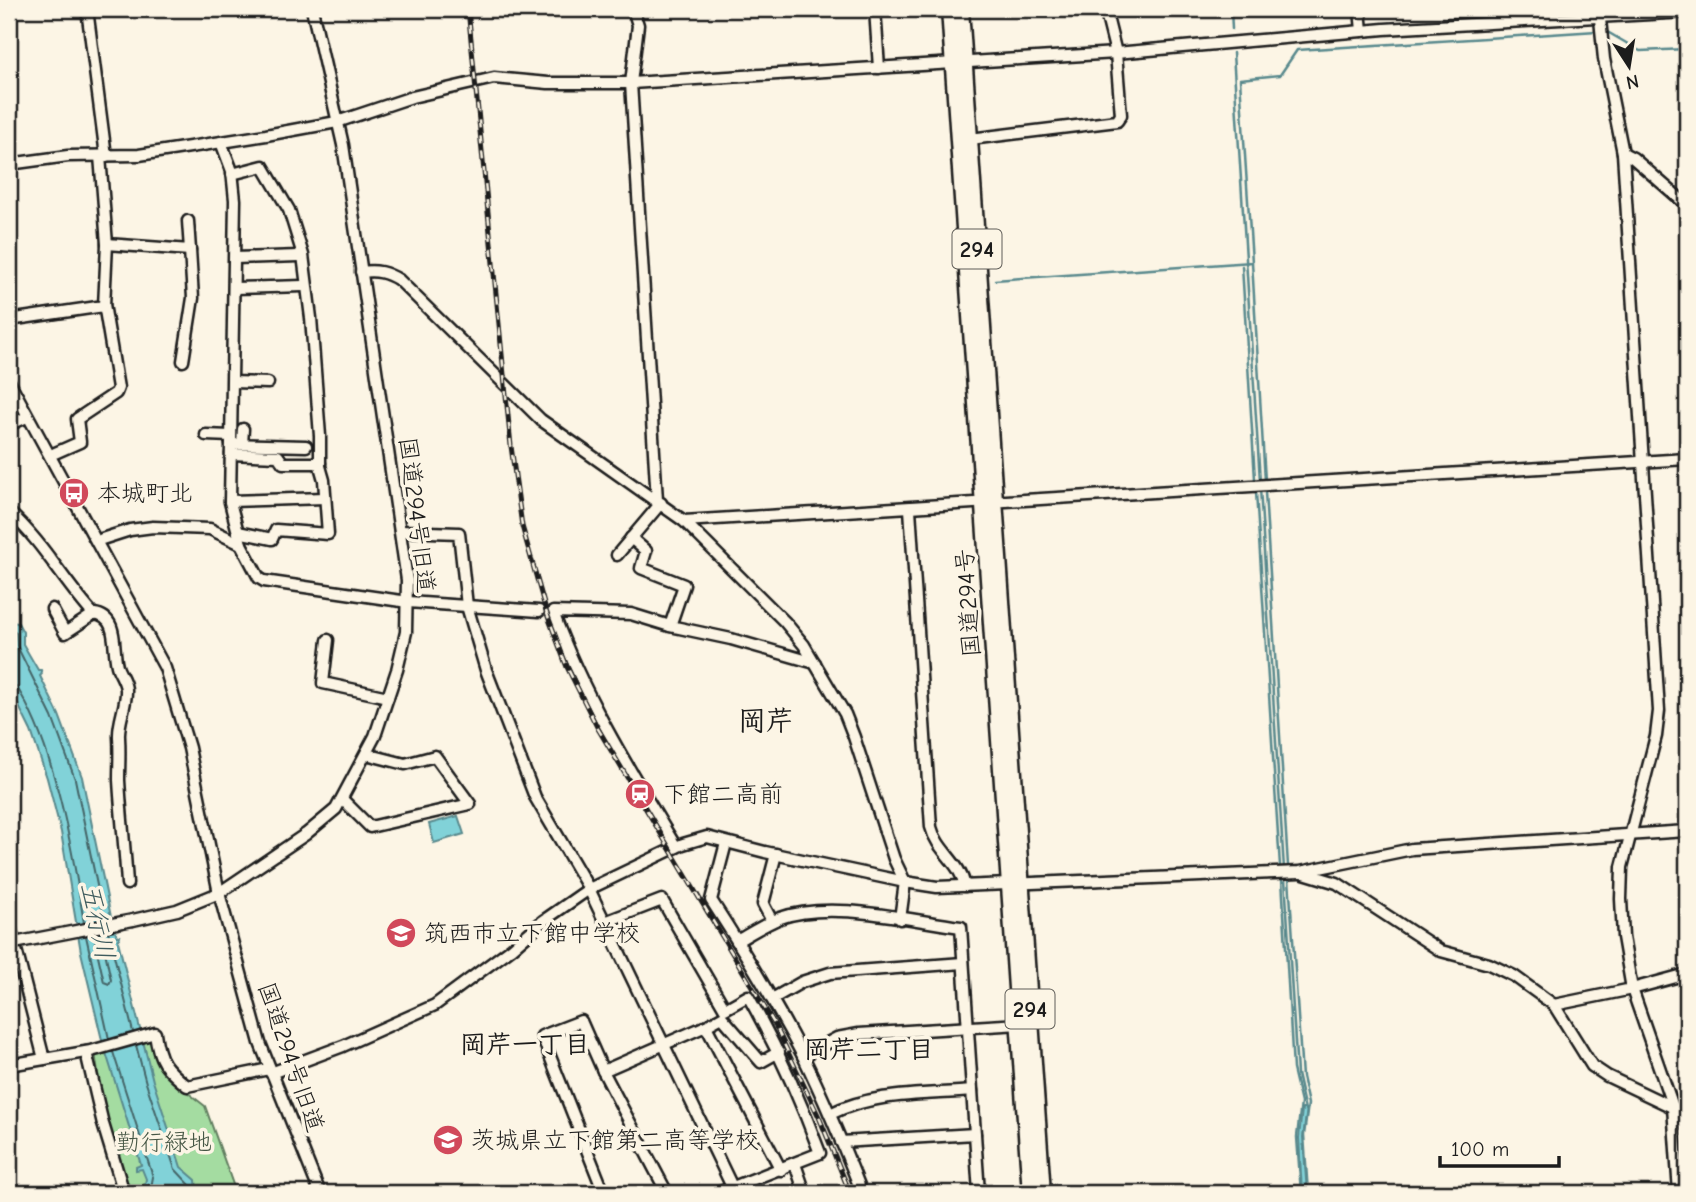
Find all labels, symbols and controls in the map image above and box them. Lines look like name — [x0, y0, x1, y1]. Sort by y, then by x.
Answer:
north arrow — [1594, 32, 1664, 102]
text: N — [1624, 70, 1641, 94]
road number: 294 — [953, 230, 1002, 268]
street label: 国道294号旧道 — [394, 435, 440, 595]
bus stop icon: 本城町北 — [57, 476, 91, 510]
place label: 本城町北 — [97, 479, 193, 507]
street label: 国道294号 — [950, 548, 986, 658]
district label: 岡芹 — [738, 705, 794, 737]
station icon: 下館二高前 — [623, 777, 657, 811]
place label: 下館二高前 — [663, 780, 783, 808]
water label: 五行川 — [74, 880, 120, 962]
school or university icon: 筑西市立下館中学校 — [384, 916, 418, 950]
place label: 筑西市立下館中学校 — [424, 919, 640, 947]
street label: 国道294号旧道 — [252, 978, 330, 1136]
road number: 294 — [1006, 990, 1054, 1028]
district label: 岡芹一丁目 — [460, 1030, 590, 1060]
district label: 岡芹二丁目 — [804, 1035, 934, 1065]
school or university icon: 茨城県立下館第二高等学校 — [431, 1123, 465, 1157]
scale bar — [1440, 1125, 1560, 1169]
place label: 茨城県立下館第二高等学校 — [471, 1126, 759, 1154]
park label: 勤行緑地 — [116, 1128, 212, 1156]
text: 100 m — [1451, 1137, 1509, 1161]

